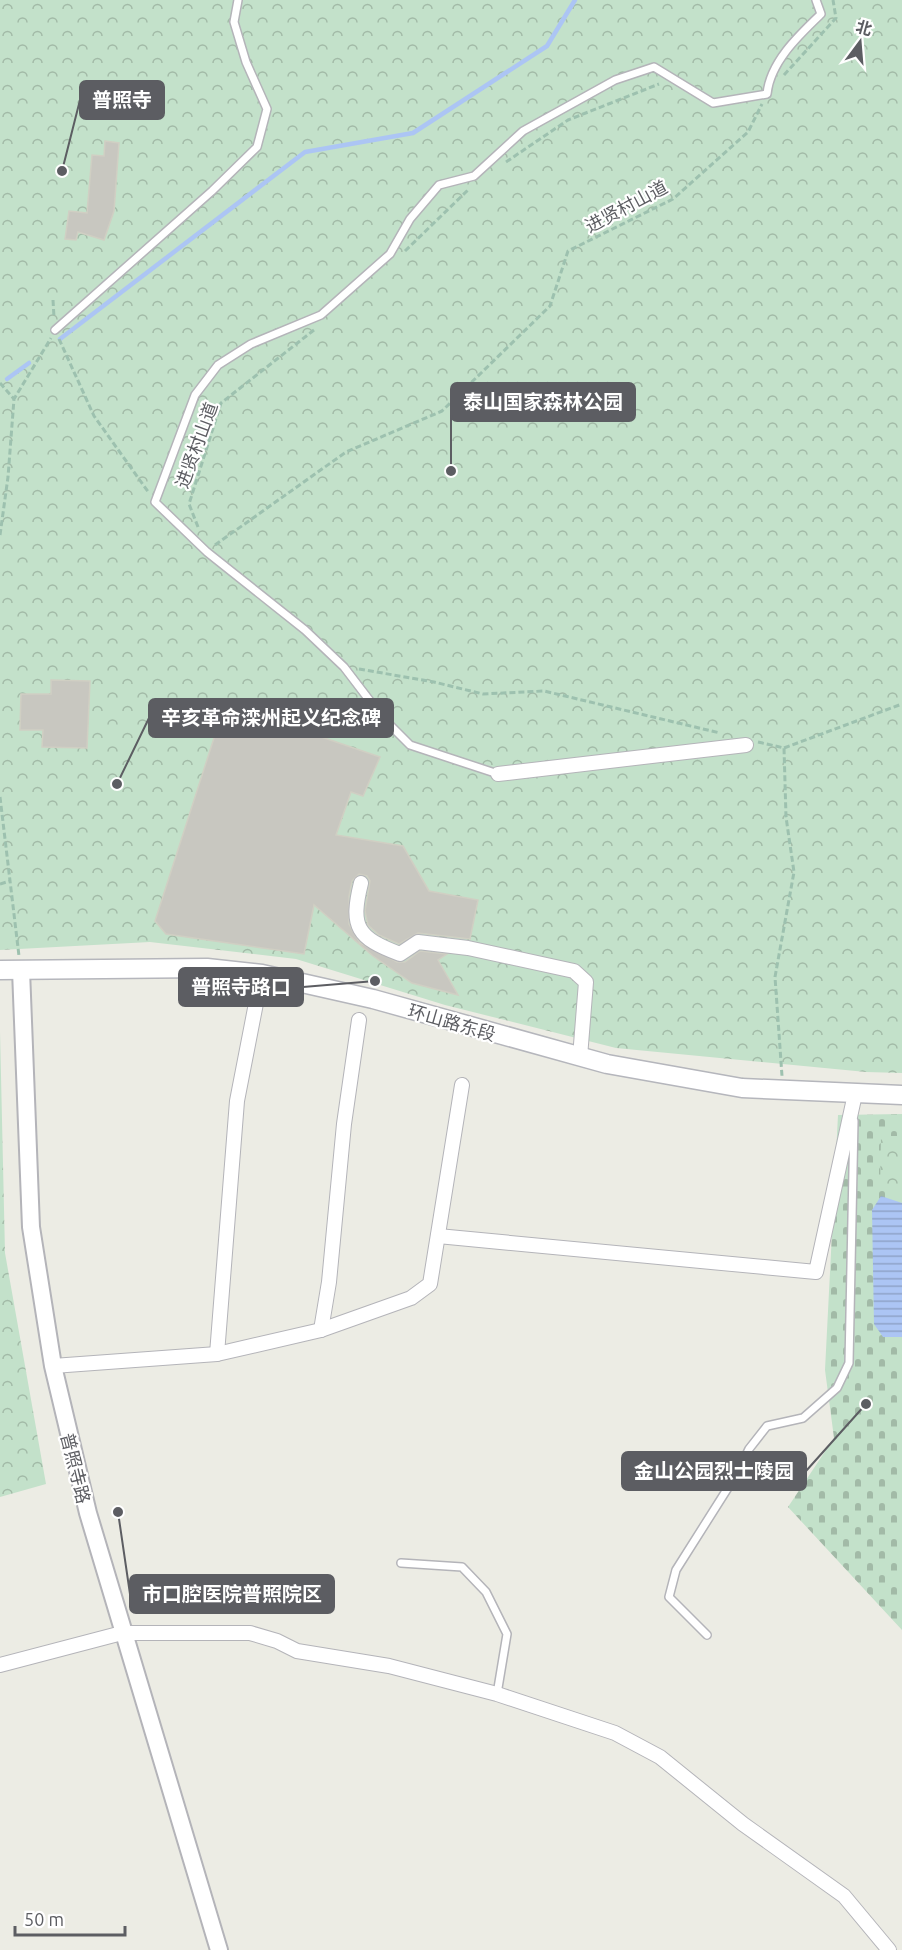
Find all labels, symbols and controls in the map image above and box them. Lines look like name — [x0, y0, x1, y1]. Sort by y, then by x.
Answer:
north arrow — [830, 12, 890, 72]
text: 北 — [854, 17, 874, 38]
callout: 普照寺 — [80, 81, 164, 119]
text: 普照寺 — [92, 88, 152, 111]
street label: 进贤村山道 — [582, 176, 670, 236]
callout: 泰山国家森林公园 — [451, 383, 635, 421]
text: 泰山国家森林公园 — [463, 390, 623, 413]
street label: 进贤村山道 — [171, 399, 221, 491]
callout: 辛亥革命滦州起义纪念碑 — [149, 699, 393, 737]
text: 辛亥革命滦州起义纪念碑 — [161, 706, 381, 729]
callout: 普照寺路口 — [179, 968, 303, 1006]
text: 普照寺路口 — [191, 975, 291, 998]
street label: 环山路东段 — [406, 1000, 498, 1044]
street label: 普照寺路 — [58, 1431, 94, 1505]
callout: 金山公园烈士陵园 — [622, 1452, 806, 1490]
text: 金山公园烈士陵园 — [634, 1459, 794, 1482]
callout: 市口腔医院普照院区 — [130, 1575, 334, 1613]
text: 市口腔医院普照院区 — [142, 1582, 322, 1605]
scale bar — [15, 1899, 124, 1937]
text: 50 m — [24, 1909, 64, 1929]

